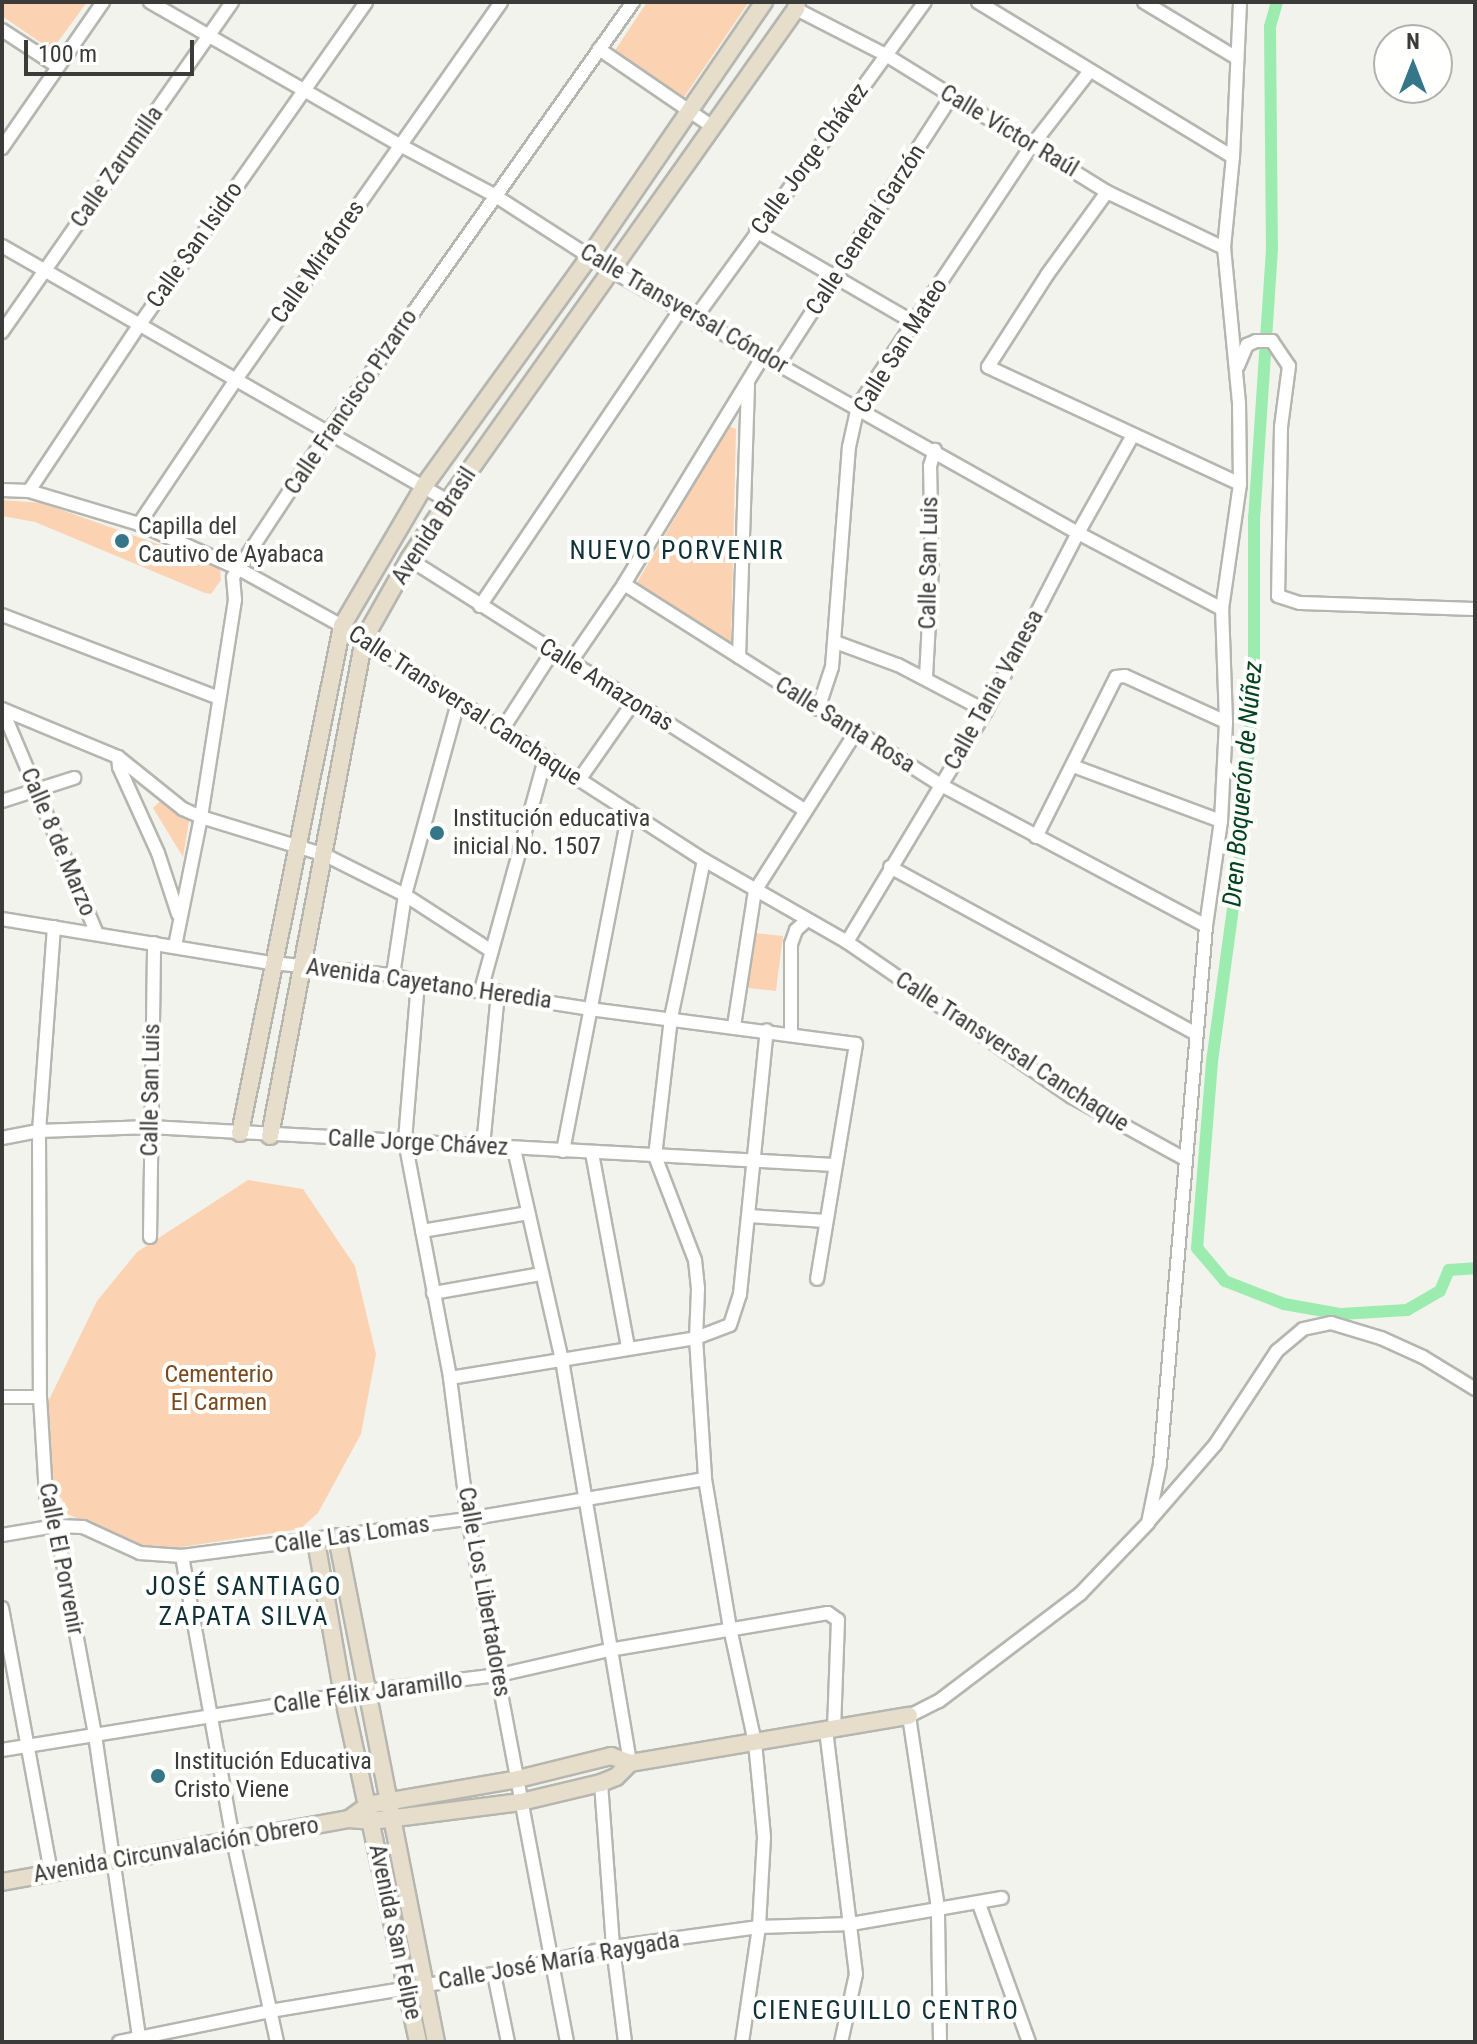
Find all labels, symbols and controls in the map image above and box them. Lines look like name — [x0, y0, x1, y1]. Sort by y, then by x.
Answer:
scale bar — [28, 24, 198, 74]
north arrow — [1373, 24, 1453, 104]
text: N — [1406, 29, 1420, 54]
text: 100 m — [38, 40, 97, 68]
street label: Calle Jorge Chávez — [745, 77, 875, 241]
street label: Calle Víctor Raúl — [935, 78, 1083, 184]
street label: Calle Zarumilla — [65, 101, 169, 233]
street label: Calle General Garzón — [800, 139, 932, 321]
street label: Calle San Isidro — [141, 176, 249, 314]
street label: Calle Mirafores — [265, 195, 371, 329]
street label: Calle Transversal Cóndor — [575, 238, 793, 380]
street label: Calle San Mateo — [848, 273, 954, 419]
street label: Calle Francisco Pizarro — [278, 304, 424, 500]
street label: Avenida Brasil — [385, 462, 483, 590]
street label: Calle San Luis — [913, 496, 945, 630]
place label: Capilla del Cautivo de Ayabaca — [138, 513, 324, 569]
marker: Capilla del Cautivo de Ayabaca — [113, 532, 131, 550]
district label: NUEVO PORVENIR — [569, 535, 785, 567]
street label: Calle Tania Vanesa — [938, 605, 1050, 775]
street label: Calle Transversal Canchaque — [343, 620, 587, 792]
street label: Calle Amazonas — [534, 632, 678, 738]
water label: Dren Boquerón de Núñez — [1217, 660, 1269, 908]
street label: Calle Santa Rosa — [770, 670, 920, 780]
street label: Calle 8 de Marzo — [14, 764, 102, 920]
place label: Institución educativa inicial No. 1507 — [453, 805, 650, 861]
marker: Institución educativa inicial No. 1507 — [428, 824, 446, 842]
street label: Avenida Cayetano Heredia — [304, 952, 554, 1016]
street label: Calle Transversal Canchaque — [890, 966, 1134, 1138]
street label: Calle San Luis — [135, 1023, 167, 1157]
street label: Calle Jorge Chávez — [327, 1124, 509, 1162]
park label: Cementerio El Carmen — [164, 1361, 274, 1417]
street label: Calle El Porvenir — [32, 1480, 90, 1638]
street label: Calle Los Libertadores — [451, 1485, 517, 1699]
street label: Calle Las Lomas — [273, 1510, 431, 1560]
district label: JOSÉ SANTIAGO ZAPATA SILVA — [146, 1571, 342, 1632]
street label: Calle Félix Jaramillo — [272, 1665, 464, 1721]
place label: Institución Educativa Cristo Viene — [174, 1748, 372, 1804]
marker: Institución Educativa Cristo Viene — [149, 1767, 167, 1785]
street label: Avenida Circunvalación Obrero — [31, 1811, 321, 1889]
street label: Avenida San Felipe — [362, 1842, 428, 2022]
street label: Calle José María Raygada — [436, 1926, 682, 1996]
district label: CIENEGUILLO CENTRO — [752, 1995, 1020, 2027]

